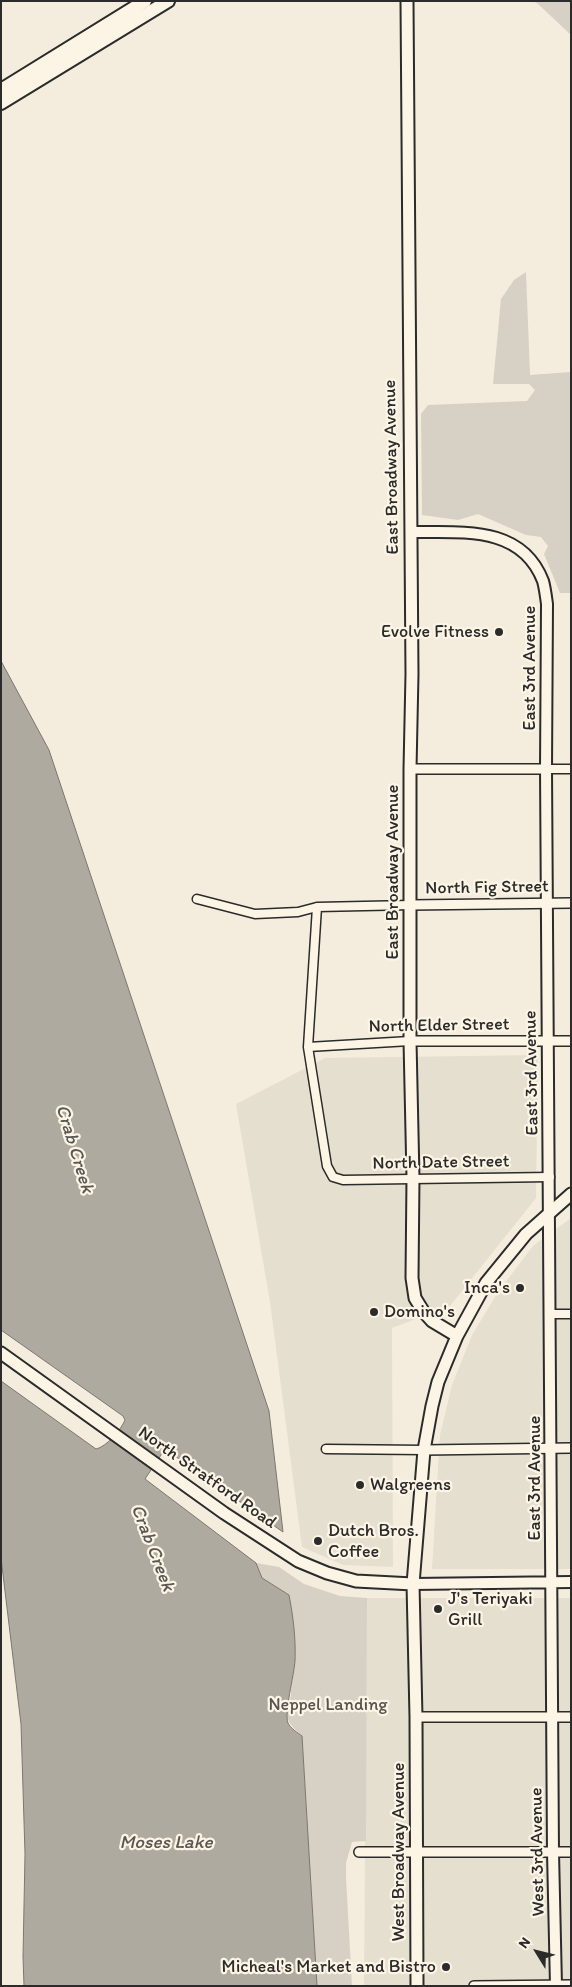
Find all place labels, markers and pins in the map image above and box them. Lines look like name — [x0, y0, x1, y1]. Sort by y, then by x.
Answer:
place label: Evolve Fitness — [381, 621, 489, 643]
marker: Evolve Fitness — [493, 626, 505, 638]
place label: Inca's — [464, 1277, 510, 1299]
marker: Inca's — [514, 1282, 526, 1294]
place label: Domino's — [384, 1301, 455, 1323]
marker: Domino's — [368, 1306, 380, 1318]
place label: Walgreens — [370, 1474, 451, 1496]
marker: Walgreens — [354, 1479, 366, 1491]
place label: Dutch Bros. Coffee — [328, 1520, 419, 1562]
marker: Dutch Bros. Coffee — [312, 1535, 324, 1547]
place label: J's Teriyaki Grill — [448, 1588, 533, 1630]
marker: J's Teriyaki Grill — [432, 1603, 444, 1615]
place label: Micheal's Market and Bistro — [221, 1956, 436, 1978]
marker: Micheal's Market and Bistro — [440, 1961, 452, 1973]

